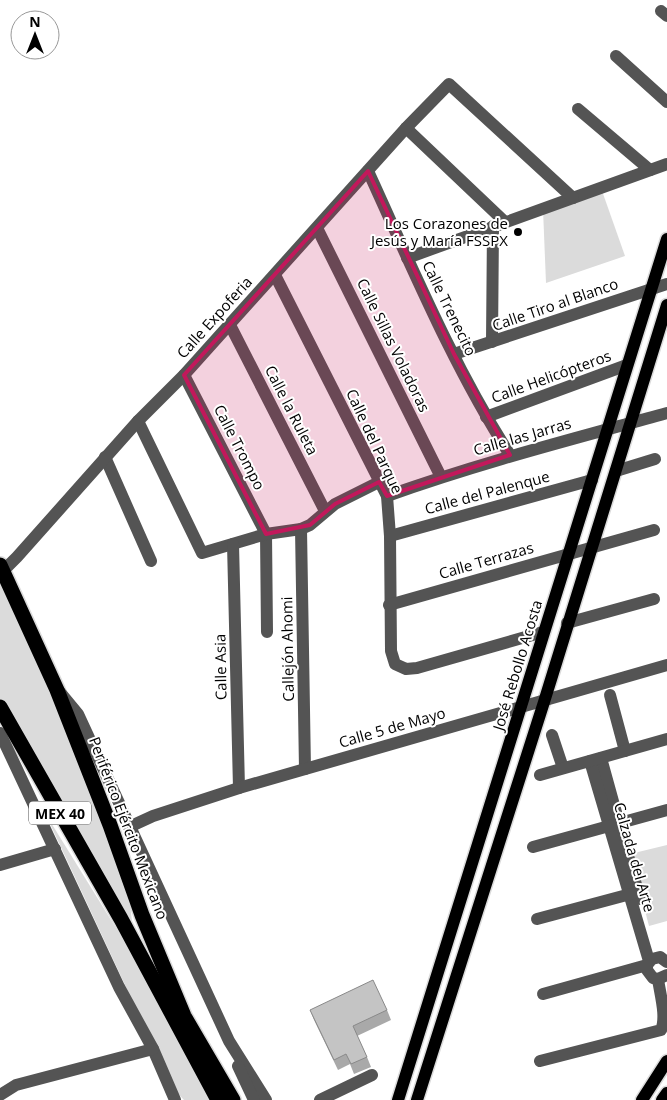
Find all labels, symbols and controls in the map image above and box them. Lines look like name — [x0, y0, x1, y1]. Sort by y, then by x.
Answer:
north arrow — [10, 10, 60, 60]
text: N — [29, 12, 41, 31]
place label: Los Corazones de Jesús y María FSSPX — [369, 213, 508, 250]
marker: Los Corazones de Jesús y María FSSPX — [512, 226, 524, 238]
street label: Calle Trenecito — [418, 257, 482, 359]
street label: Calle Expoferia — [172, 272, 256, 362]
street label: Calle Tiro al Blanco — [489, 273, 621, 335]
street label: Calle Sillas Voladoras — [353, 275, 435, 415]
street label: Calle Helicópteros — [488, 345, 614, 407]
street label: Calle la Ruleta — [261, 362, 323, 458]
street label: Calle del Parque — [342, 385, 408, 497]
street label: Calle Trompo — [210, 401, 270, 493]
street label: Calle las Jarras — [471, 412, 573, 460]
street label: Calle del Palenque — [422, 466, 552, 518]
street label: Calle Terrazas — [436, 537, 536, 583]
street label: Callejón Ahomi — [276, 596, 298, 702]
street label: José Rebollo Acosta — [487, 597, 546, 735]
street label: Calle Asia — [209, 634, 231, 700]
street label: Calle 5 de Mayo — [336, 702, 448, 752]
street label: Periférico Ejército Mexicano — [85, 734, 173, 922]
street label: Calzada del Arte — [610, 800, 660, 914]
road number: MEX 40 — [29, 801, 91, 824]

